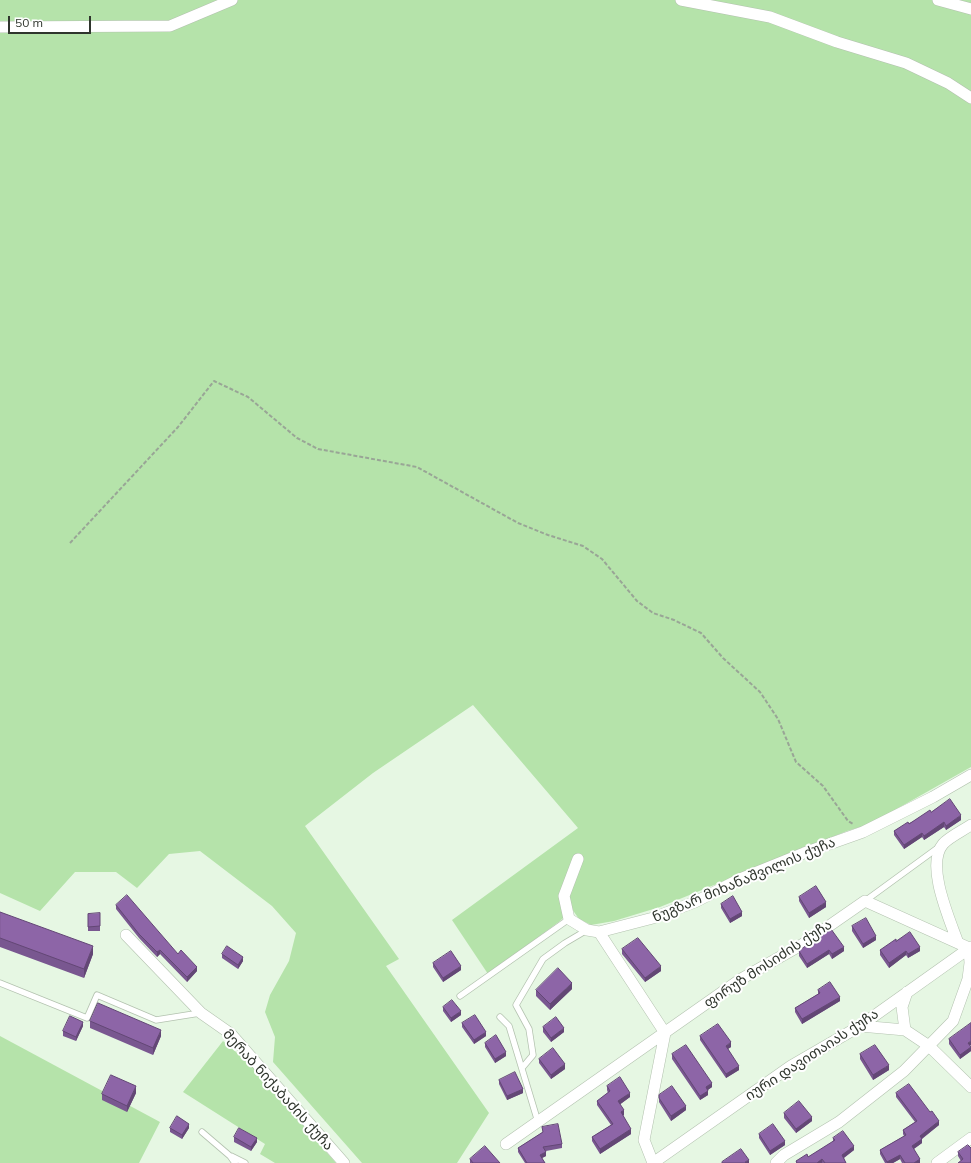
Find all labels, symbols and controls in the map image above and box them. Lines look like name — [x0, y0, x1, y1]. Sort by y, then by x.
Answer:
scale bar — [10, 8, 93, 34]
text: 50 m — [15, 15, 43, 30]
street label: ნუგზარ მიხანაშვილის ქუჩა — [650, 834, 838, 926]
street label: ფირუზ მოსიძის ქუჩა — [701, 916, 835, 1012]
street label: იური დავითაიას ქუჩა — [742, 1006, 882, 1104]
street label: მერაბ ნიქაბაძის ქუჩა — [219, 1026, 337, 1154]

